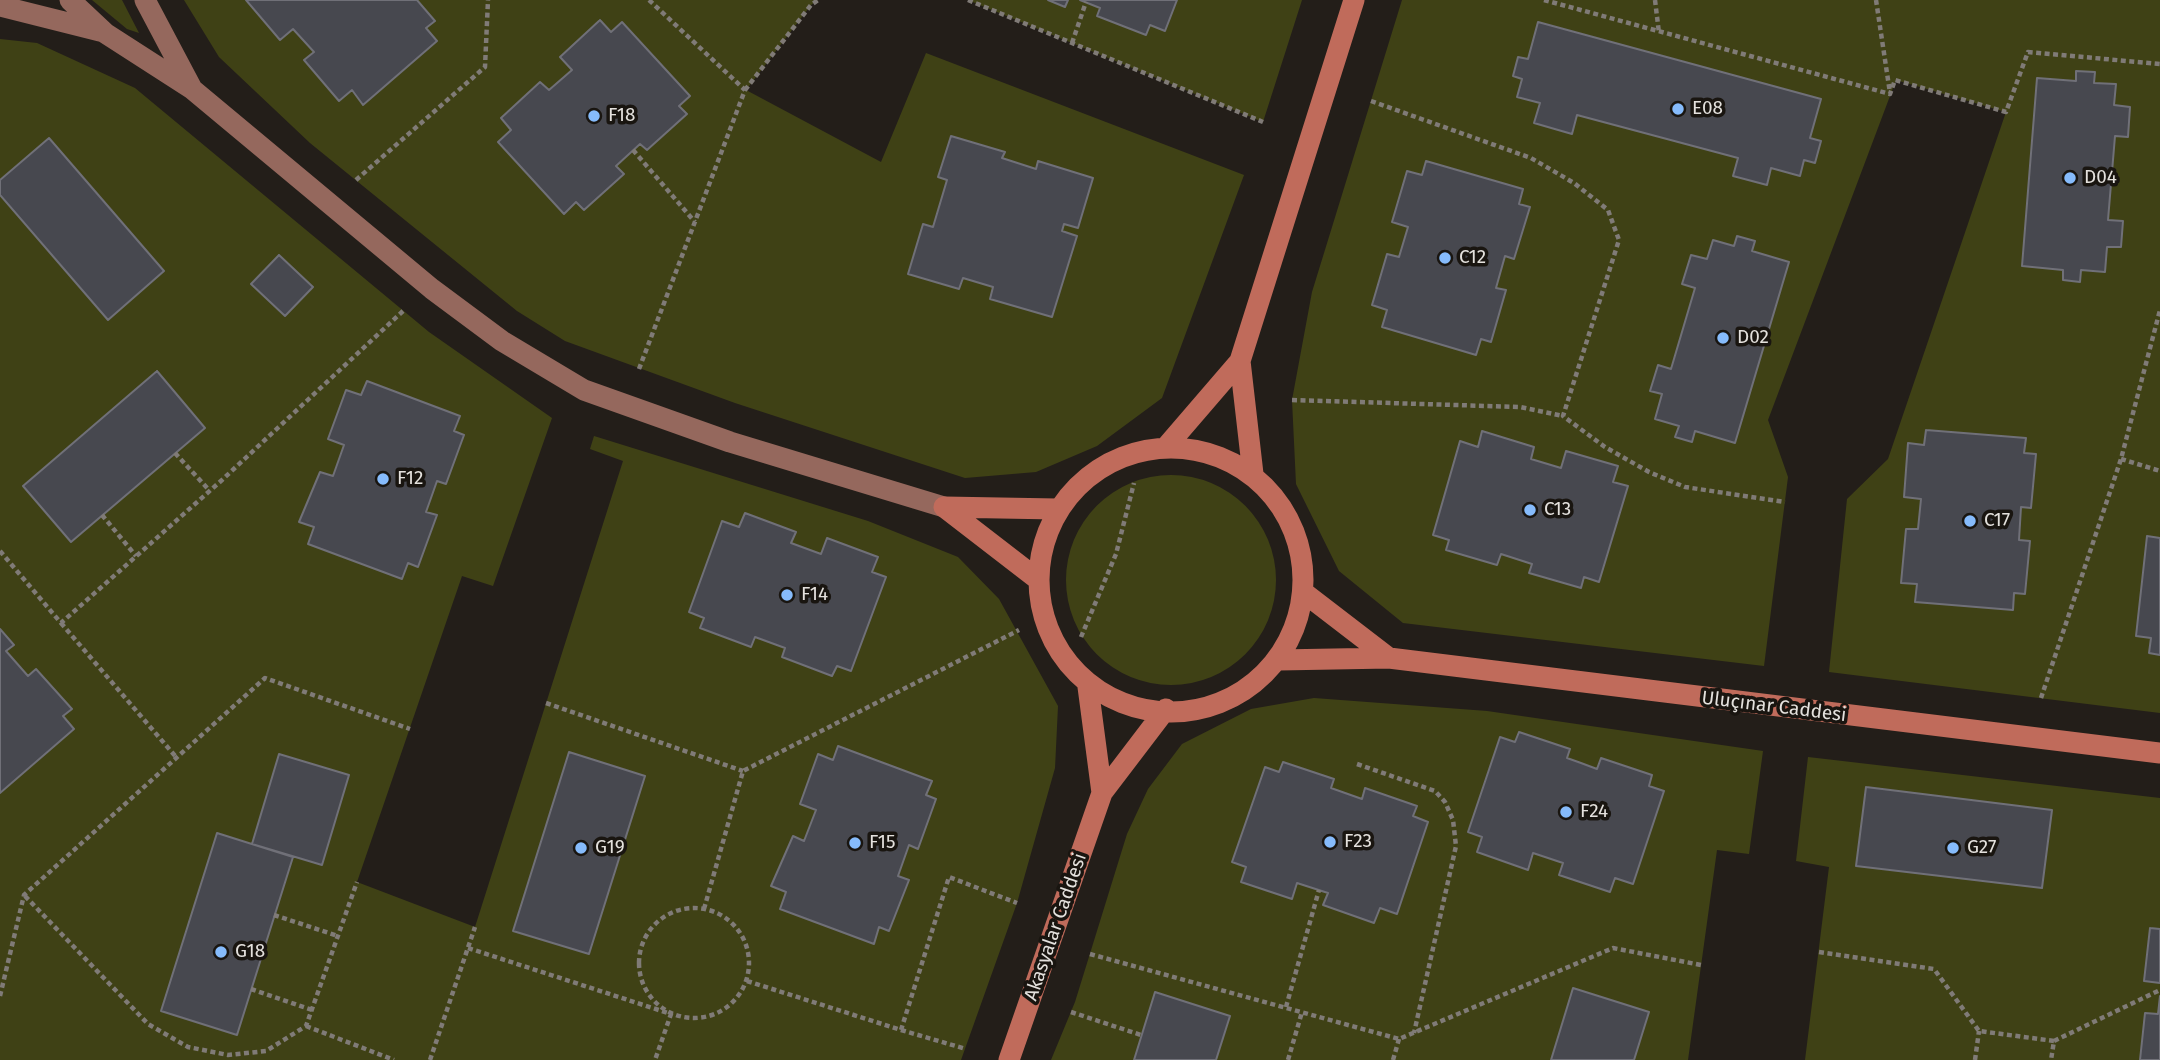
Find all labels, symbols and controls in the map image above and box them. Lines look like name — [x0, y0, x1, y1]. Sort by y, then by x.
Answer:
place label: E08 — [1692, 98, 1723, 120]
marker: E08 — [1670, 101, 1686, 117]
place label: F18 — [608, 105, 635, 127]
marker: F18 — [586, 108, 602, 124]
place label: D04 — [2084, 167, 2117, 189]
marker: D04 — [2062, 170, 2078, 186]
place label: C12 — [1459, 247, 1486, 269]
marker: C12 — [1437, 250, 1453, 266]
place label: D02 — [1737, 327, 1769, 349]
marker: D02 — [1715, 330, 1731, 346]
place label: F12 — [397, 468, 423, 490]
marker: F12 — [375, 471, 391, 487]
place label: C13 — [1544, 499, 1571, 521]
marker: C13 — [1522, 502, 1538, 518]
place label: C17 — [1984, 510, 2010, 532]
marker: C17 — [1962, 513, 1978, 529]
place label: F14 — [801, 584, 828, 606]
marker: F14 — [779, 587, 795, 603]
street label: Uluçınar Caddesi — [1700, 687, 1848, 727]
place label: F24 — [1580, 801, 1608, 823]
marker: F24 — [1558, 804, 1574, 820]
place label: F23 — [1344, 831, 1372, 853]
place label: F15 — [869, 832, 896, 854]
marker: F23 — [1322, 834, 1338, 850]
marker: F15 — [847, 835, 863, 851]
place label: G19 — [595, 837, 625, 859]
place label: G27 — [1967, 837, 1996, 859]
marker: G19 — [573, 840, 589, 856]
marker: G27 — [1945, 840, 1961, 856]
street label: Akasyalar Caddesi — [1020, 850, 1092, 1004]
place label: G18 — [235, 941, 265, 963]
marker: G18 — [213, 944, 229, 960]

